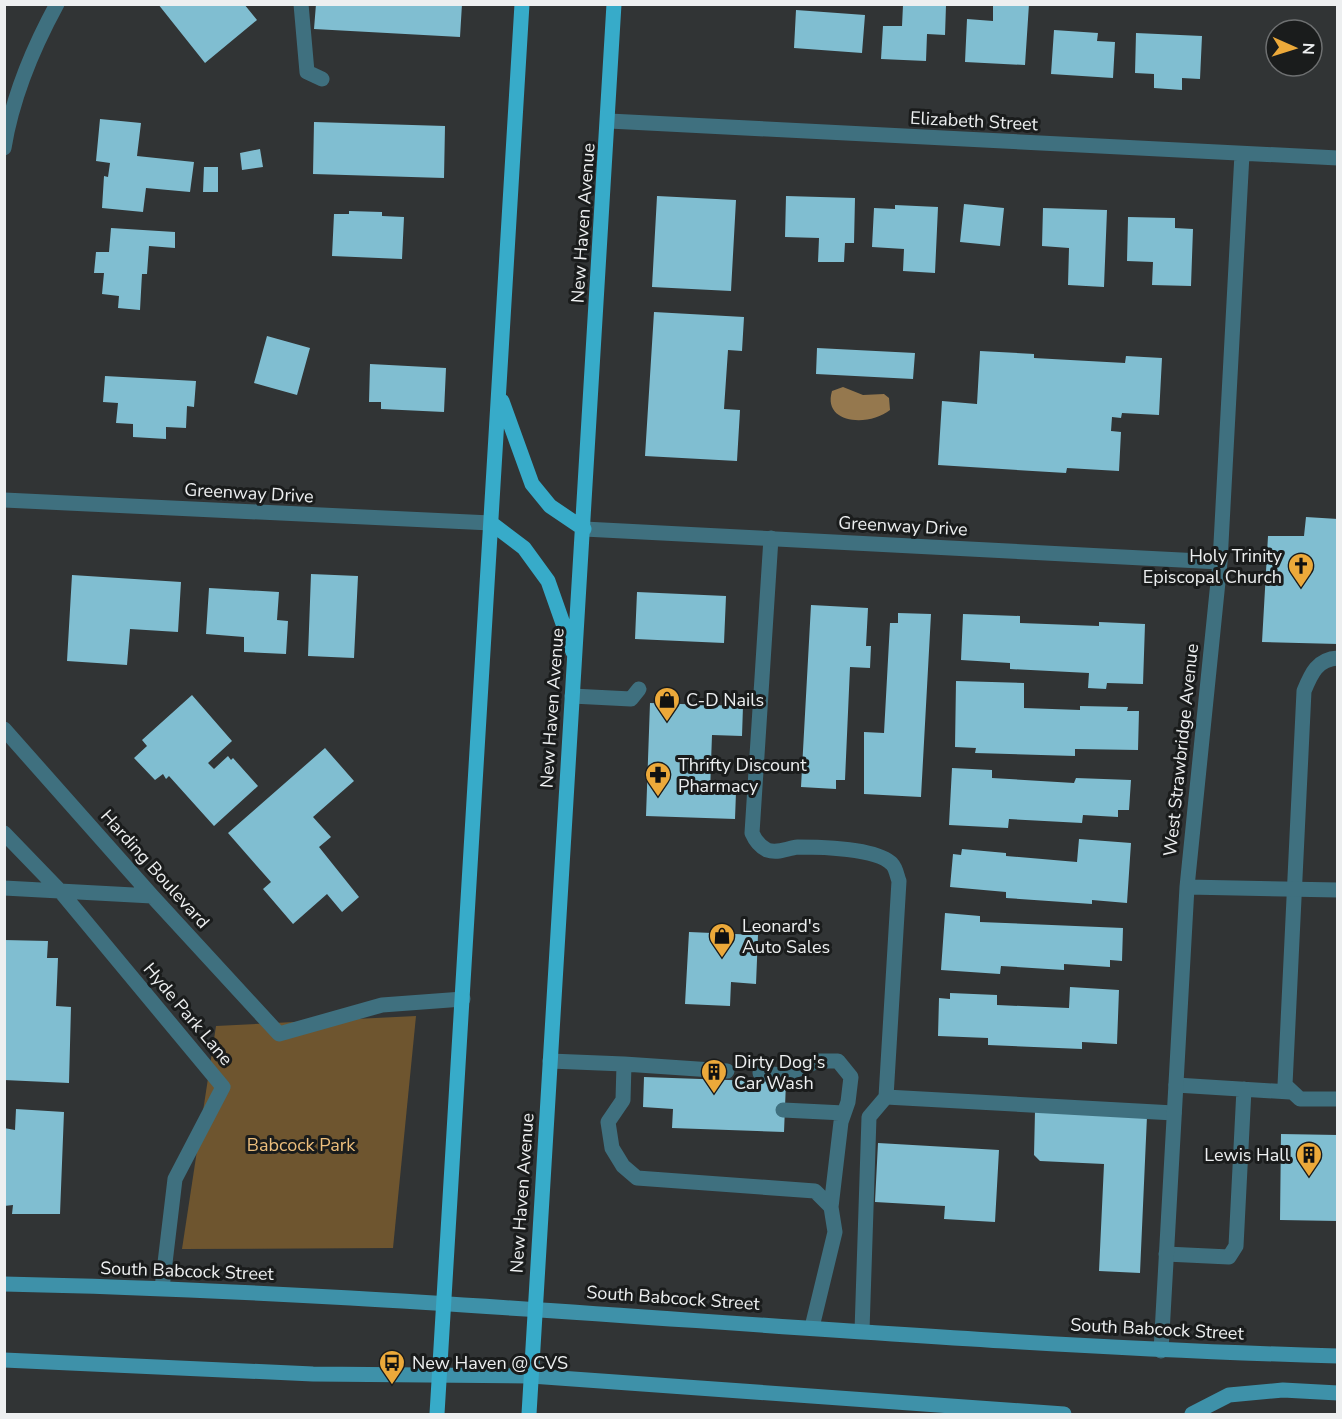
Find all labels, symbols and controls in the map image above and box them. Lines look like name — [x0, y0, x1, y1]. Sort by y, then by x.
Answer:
north arrow — [1264, 18, 1324, 78]
text: N — [1297, 42, 1319, 55]
street label: Elizabeth Street — [909, 106, 1039, 136]
street label: New Haven Avenue — [565, 142, 601, 304]
street label: Greenway Drive — [184, 478, 314, 508]
street label: Greenway Drive — [838, 511, 968, 541]
place label: Holy Trinity Episcopal Church — [1143, 544, 1283, 589]
church icon: Holy Trinity Episcopal Church — [1286, 551, 1316, 589]
street label: New Haven Avenue — [534, 627, 570, 789]
street label: West Strawbridge Avenue — [1158, 642, 1204, 858]
shop icon: C-D Nails — [652, 685, 682, 723]
place label: C-D Nails — [686, 688, 764, 712]
place label: Thrifty Discount Pharmacy — [678, 753, 807, 798]
pharmacy icon: Thrifty Discount Pharmacy — [643, 760, 673, 798]
street label: Harding Boulevard — [95, 804, 215, 934]
place label: Leonard's Auto Sales — [742, 914, 830, 959]
shop icon: Leonard's Auto Sales — [707, 921, 737, 959]
street label: Hyde Park Lane — [138, 958, 238, 1070]
place label: Dirty Dog's Car Wash — [734, 1050, 825, 1095]
building icon: Dirty Dog's Car Wash — [699, 1057, 729, 1095]
street label: New Haven Avenue — [504, 1112, 540, 1274]
park label: Babcock Park — [247, 1133, 356, 1157]
building icon: Lewis Hall — [1294, 1140, 1324, 1178]
place label: Lewis Hall — [1204, 1143, 1291, 1167]
street label: South Babcock Street — [100, 1256, 275, 1286]
street label: South Babcock Street — [585, 1280, 761, 1316]
street label: South Babcock Street — [1070, 1312, 1245, 1346]
bus stop icon: New Haven @ CVS — [377, 1348, 407, 1386]
place label: New Haven @ CVS — [412, 1351, 568, 1375]

